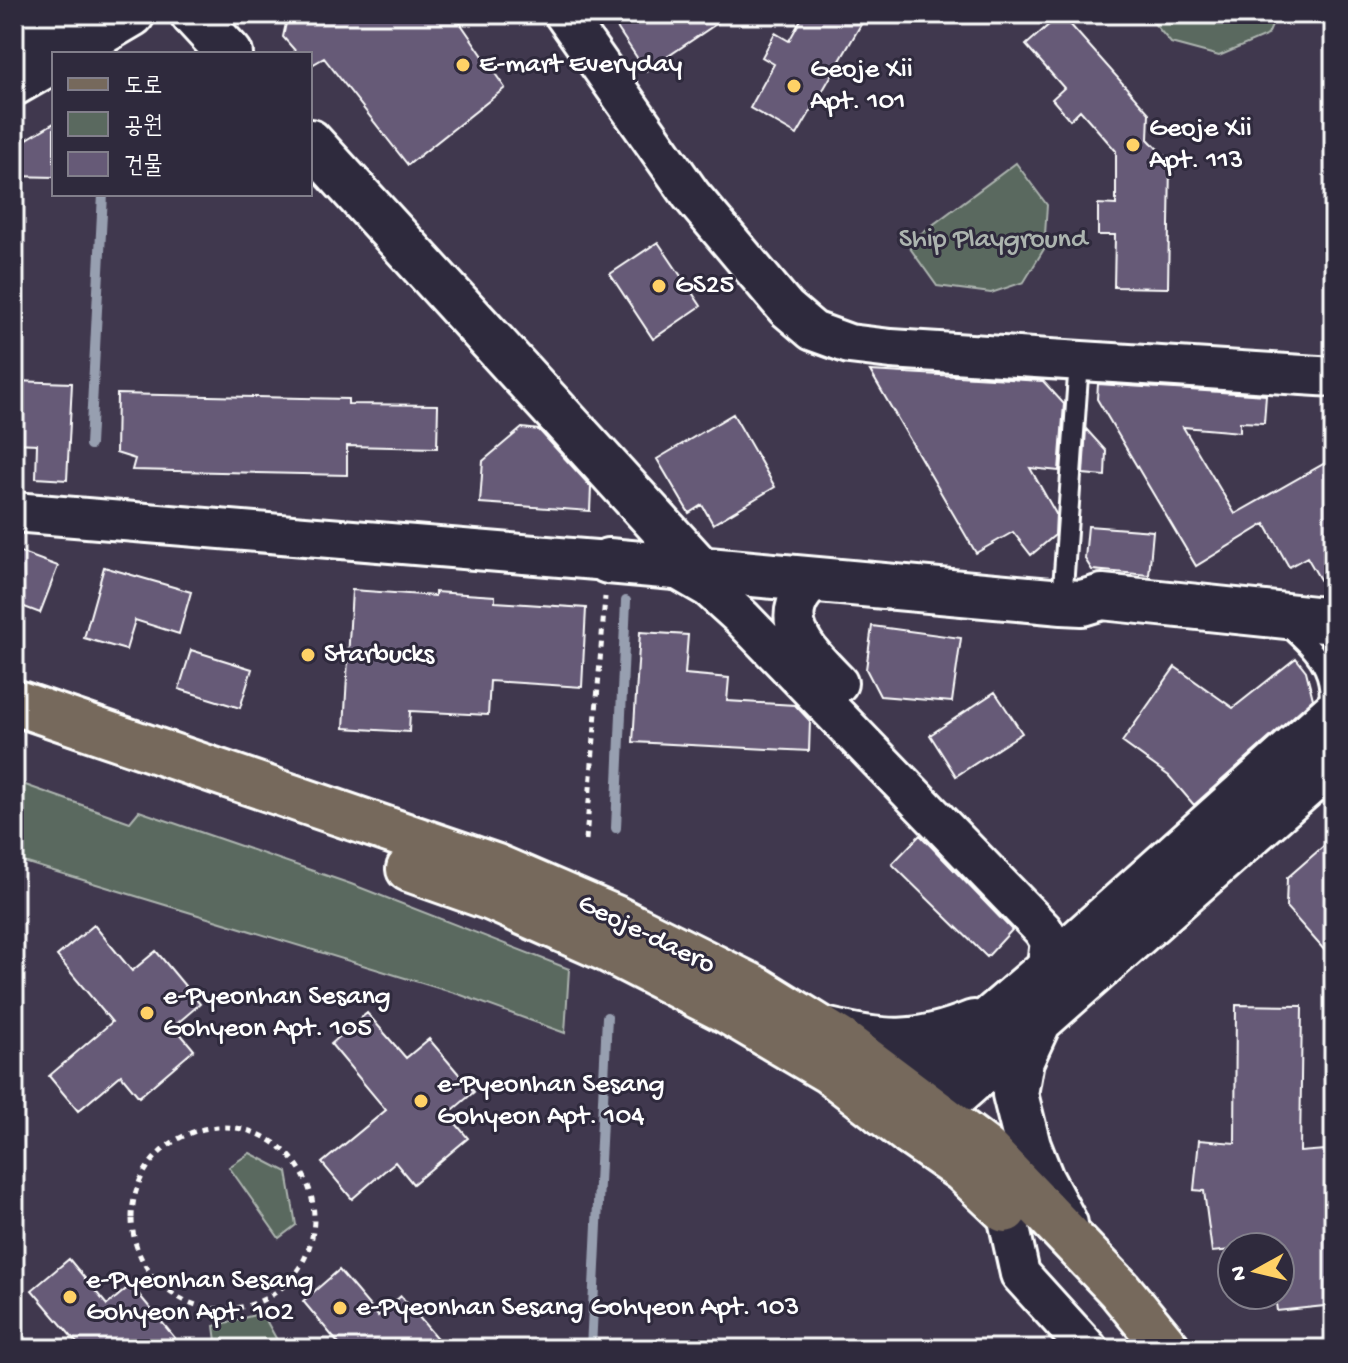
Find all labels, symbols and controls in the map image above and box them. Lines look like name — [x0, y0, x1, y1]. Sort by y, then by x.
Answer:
place label: E-mart Everyday — [479, 49, 683, 82]
legend — [52, 52, 312, 196]
place label: Geoje Xii Apt. 101 — [810, 54, 913, 119]
marker: E-mart Everyday — [454, 56, 472, 74]
text: 도로 — [124, 73, 163, 102]
marker: Geoje Xii Apt. 101 — [785, 77, 803, 95]
text: 공원 — [124, 113, 163, 142]
place label: Geoje Xii Apt. 113 — [1149, 113, 1252, 178]
marker: Geoje Xii Apt. 113 — [1124, 136, 1142, 154]
text: 건물 — [124, 153, 163, 182]
park label: Ship Playground — [899, 224, 1090, 257]
place label: GS25 — [675, 270, 734, 303]
marker: GS25 — [650, 277, 668, 295]
place label: Starbucks — [324, 639, 435, 672]
marker: Starbucks — [299, 646, 317, 664]
street label: Geoje-daero — [572, 888, 720, 982]
place label: e-Pyeonhan Sesang Gohyeon Apt. 105 — [163, 981, 391, 1046]
marker: e-Pyeonhan Sesang Gohyeon Apt. 105 — [138, 1004, 156, 1022]
place label: e-Pyeonhan Sesang Gohyeon Apt. 104 — [437, 1069, 665, 1134]
marker: e-Pyeonhan Sesang Gohyeon Apt. 104 — [412, 1092, 430, 1110]
north arrow — [1216, 1231, 1296, 1311]
text: N — [1226, 1264, 1254, 1282]
place label: e-Pyeonhan Sesang Gohyeon Apt. 102 — [86, 1265, 314, 1330]
marker: e-Pyeonhan Sesang Gohyeon Apt. 102 — [61, 1288, 79, 1306]
place label: e-Pyeonhan Sesang Gohyeon Apt. 103 — [356, 1292, 799, 1325]
marker: e-Pyeonhan Sesang Gohyeon Apt. 103 — [331, 1299, 349, 1317]

